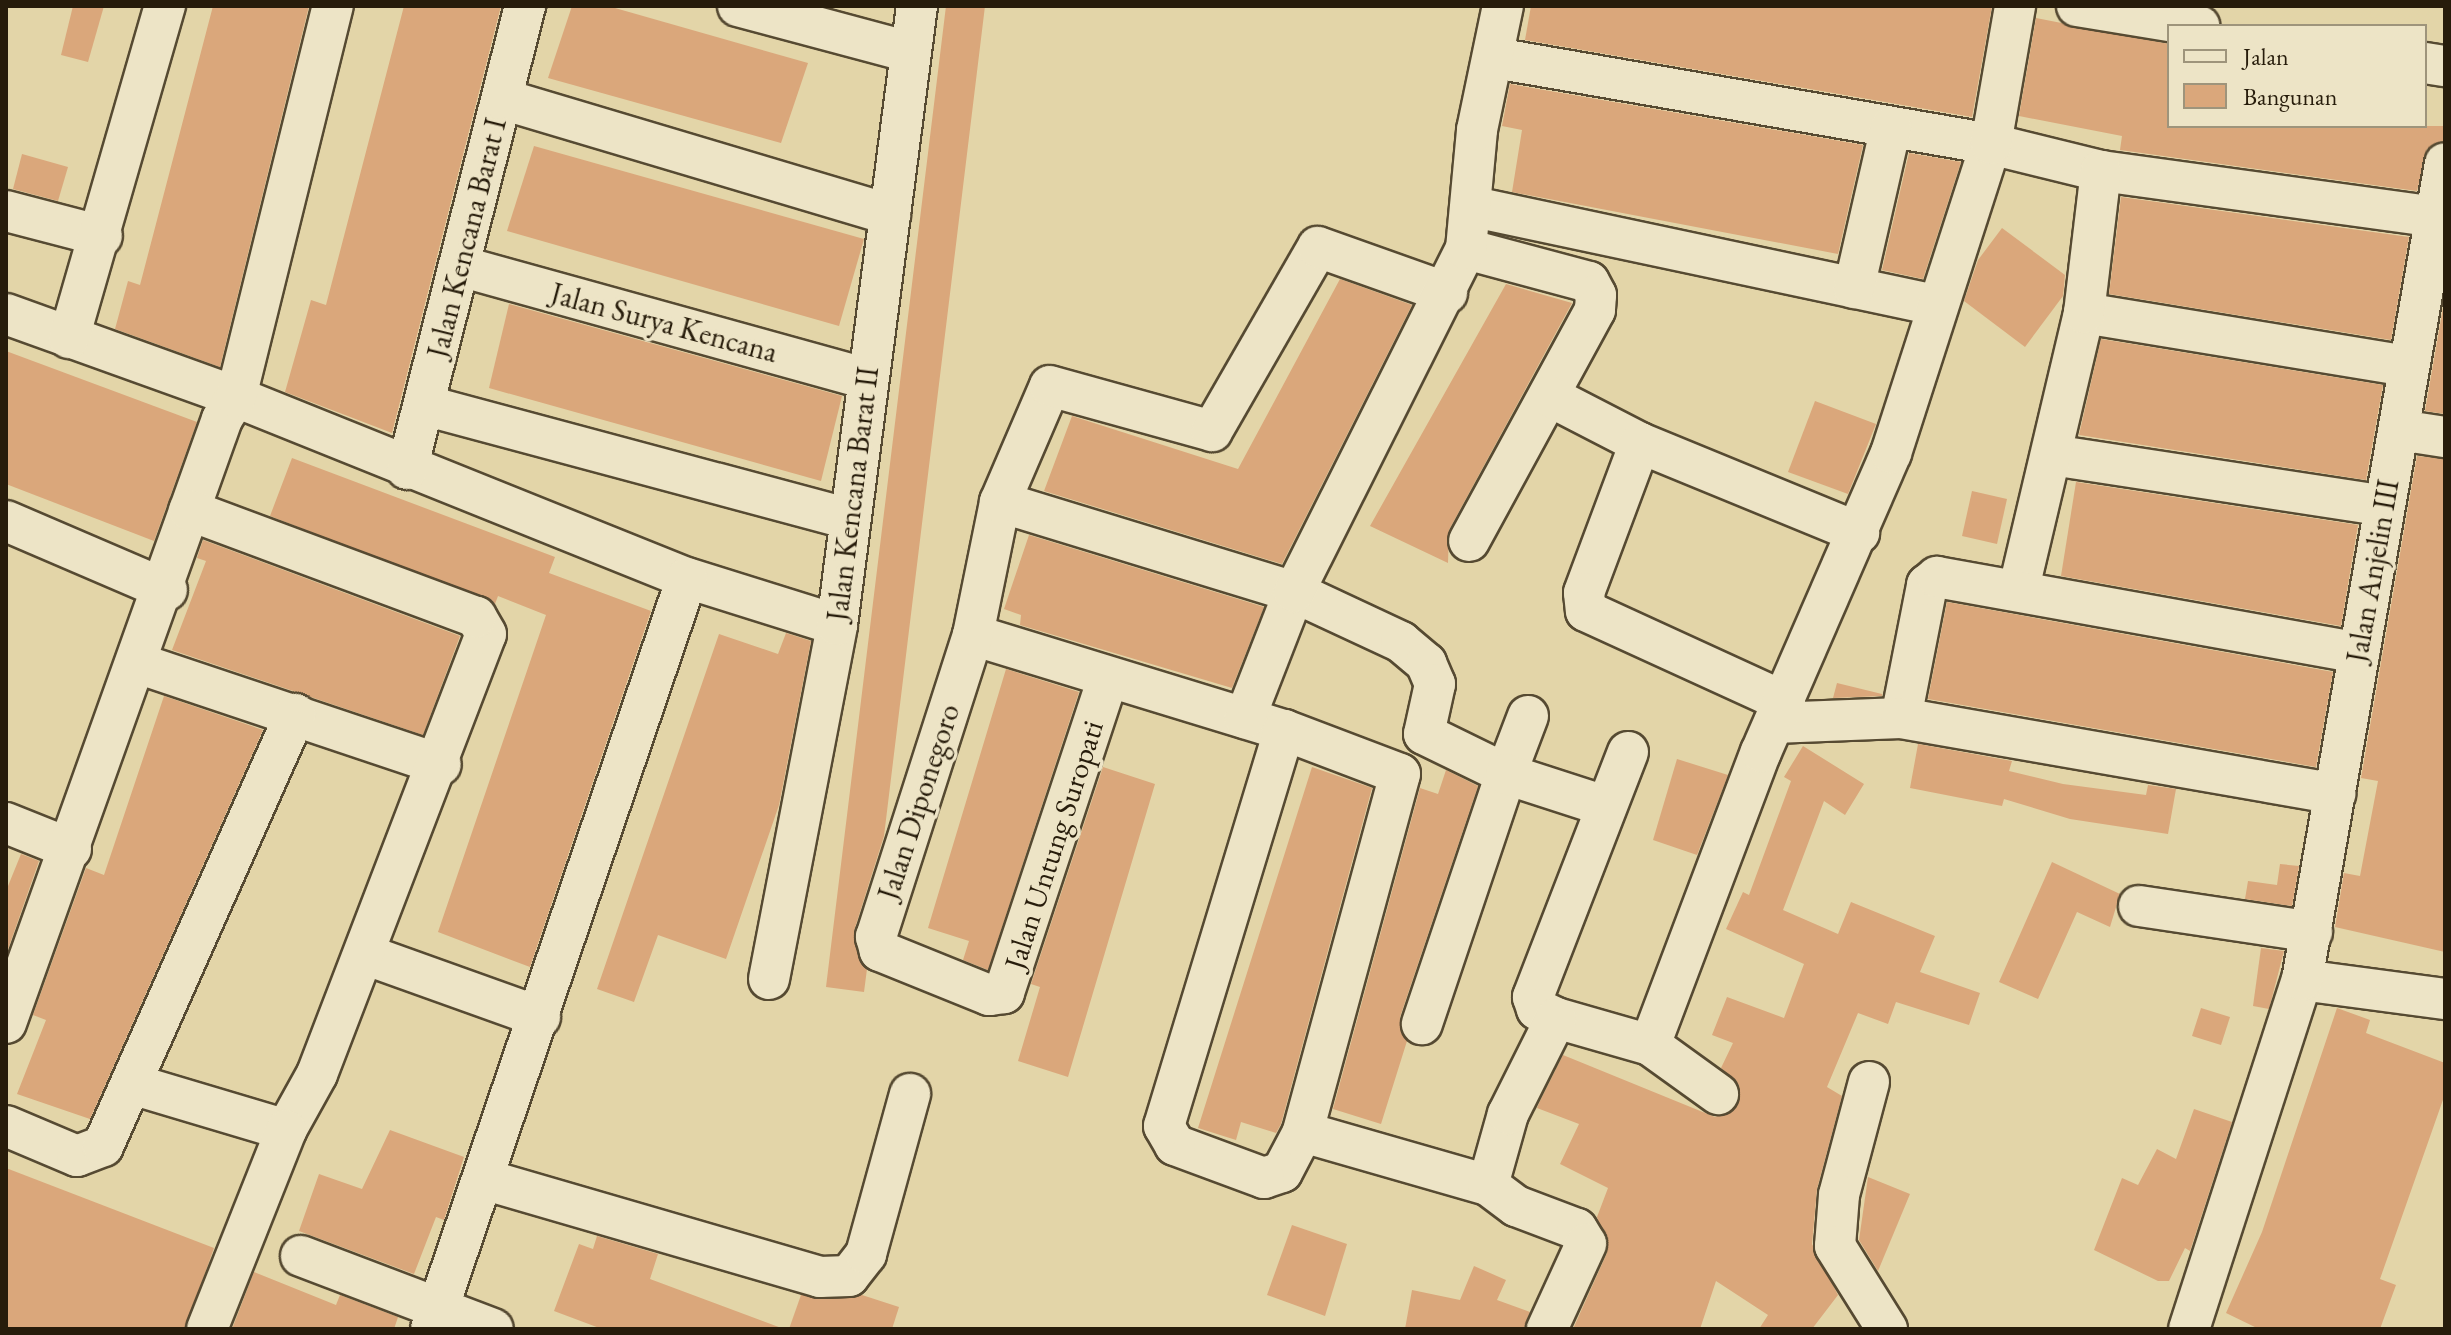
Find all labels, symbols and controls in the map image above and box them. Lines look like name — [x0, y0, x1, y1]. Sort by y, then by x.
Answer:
legend — [2167, 24, 2427, 128]
text: Jalan — [2243, 41, 2289, 72]
text: Bangunan — [2243, 81, 2337, 112]
street label: Jalan Kencana Barat I — [420, 114, 514, 362]
street label: Jalan Surya Kencana — [547, 275, 781, 371]
street label: Jalan Kencana Barat II — [820, 365, 886, 623]
street label: Jalan Anjelin III — [2339, 477, 2407, 665]
street label: Jalan Diponegoro — [870, 699, 968, 905]
street label: Jalan Untung Suropati — [997, 716, 1111, 974]

